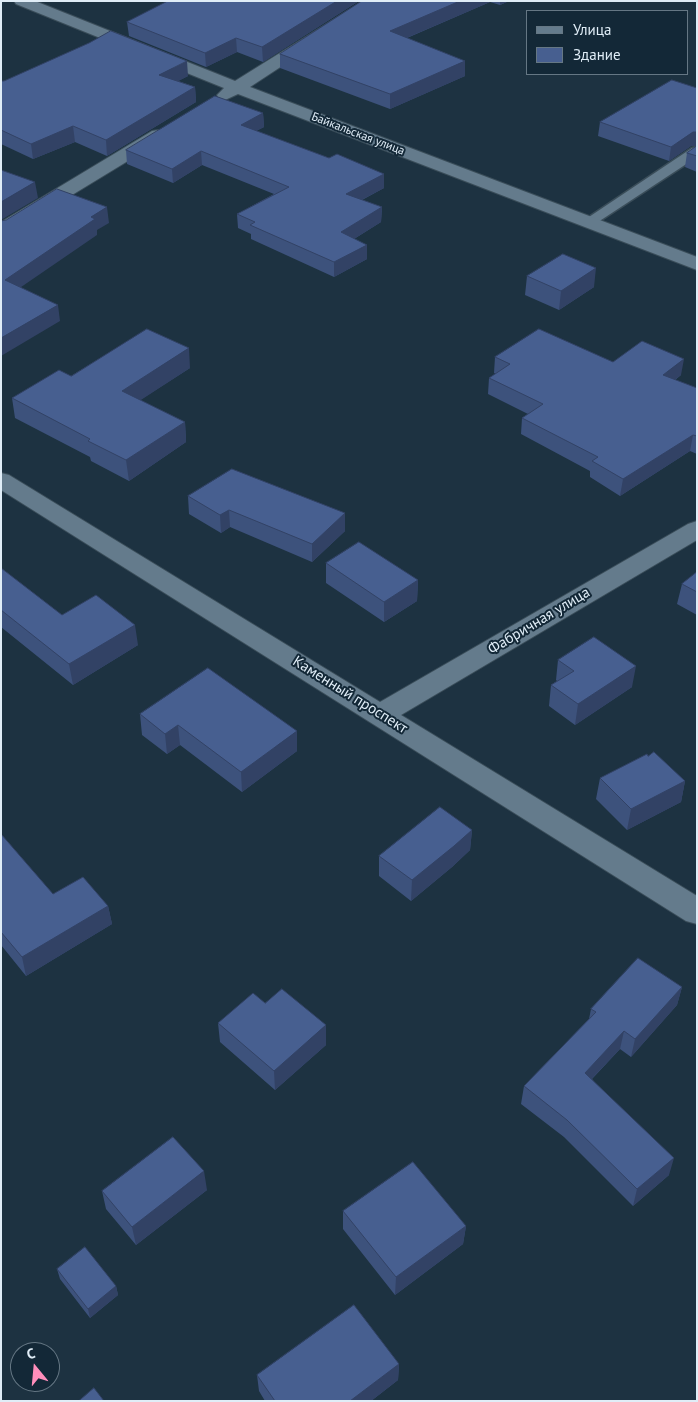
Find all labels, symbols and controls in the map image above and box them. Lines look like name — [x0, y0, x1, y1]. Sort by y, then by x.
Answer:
legend — [526, 10, 688, 75]
text: Улица — [573, 20, 611, 39]
text: Здание — [573, 45, 621, 64]
street label: Байкальская улица — [309, 110, 407, 158]
street label: Фабричная улица — [485, 583, 593, 659]
street label: Каменный проспект — [289, 652, 411, 738]
north arrow — [10, 1342, 60, 1392]
text: С — [25, 1344, 37, 1363]

